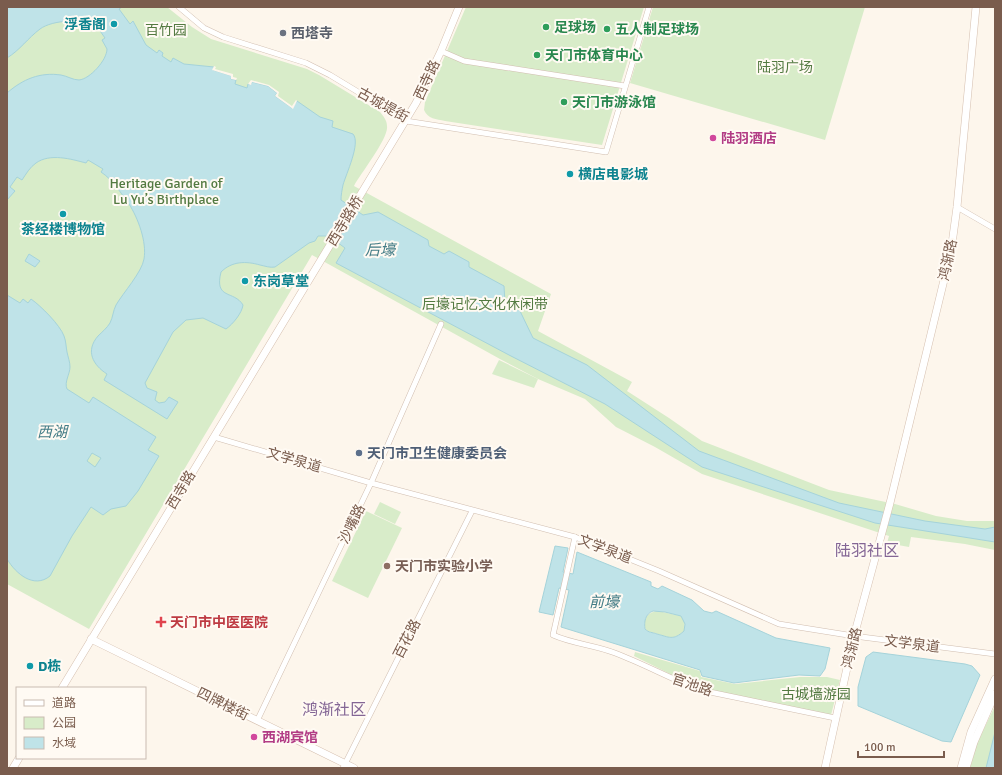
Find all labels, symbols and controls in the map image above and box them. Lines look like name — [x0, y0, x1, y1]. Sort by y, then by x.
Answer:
place label: 浮香阁 — [64, 16, 106, 33]
marker: 浮香阁 — [109, 19, 119, 29]
place label: 足球场 — [554, 19, 596, 36]
place label: 五人制足球场 — [615, 21, 699, 38]
park label: 百竹园 — [145, 22, 187, 39]
marker: 足球场 — [541, 22, 551, 32]
marker: 五人制足球场 — [602, 24, 612, 34]
place label: 西塔寺 — [291, 25, 333, 42]
marker: 西塔寺 — [278, 28, 288, 38]
place label: 天门市体育中心 — [545, 47, 643, 64]
marker: 天门市体育中心 — [532, 50, 542, 60]
street label: 西寺路 — [410, 57, 444, 103]
park label: 陆羽广场 — [757, 59, 813, 76]
street label: 古城堤街 — [354, 84, 412, 126]
place label: 天门市游泳馆 — [572, 94, 656, 111]
marker: 天门市游泳馆 — [559, 97, 569, 107]
place label: 陆羽酒店 — [721, 130, 777, 147]
marker: 陆羽酒店 — [708, 133, 718, 143]
place label: 横店电影城 — [578, 166, 648, 183]
marker: 横店电影城 — [565, 169, 575, 179]
park label: Heritage Garden of Lu Yu’s Birthplace — [109, 175, 224, 208]
street label: 西寺路桥 — [323, 193, 367, 249]
marker: 茶经楼博物馆 — [58, 209, 68, 219]
place label: 茶经楼博物馆 — [21, 221, 105, 238]
street label: 鸿渐路 — [935, 238, 961, 282]
water label: 后壕 — [365, 241, 398, 259]
place label: 东岗草堂 — [253, 273, 309, 290]
marker: 东岗草堂 — [240, 276, 250, 286]
park label: 后壕记忆文化休闲带 — [422, 296, 548, 313]
water label: 西湖 — [37, 423, 69, 441]
street label: 文学泉道 — [265, 444, 323, 476]
place label: 天门市卫生健康委员会 — [367, 445, 507, 462]
marker: 天门市卫生健康委员会 — [354, 448, 364, 458]
street label: 西寺路 — [163, 468, 199, 512]
street label: 沙嘴路 — [335, 501, 369, 547]
street label: 文学泉道 — [576, 531, 634, 567]
district label: 陆羽社区 — [835, 541, 899, 561]
place label: 天门市实验小学 — [395, 558, 493, 575]
marker: 天门市实验小学 — [382, 561, 392, 571]
water label: 前壕 — [589, 593, 622, 611]
place label: 天门市中医医院 — [170, 614, 268, 631]
marker: 天门市中医医院 — [155, 616, 167, 628]
street label: 百花路 — [390, 616, 424, 662]
street label: 鸿渐路 — [839, 626, 865, 670]
street label: 文学泉道 — [883, 632, 941, 656]
place label: D栋 — [38, 658, 61, 675]
marker: D栋 — [25, 661, 35, 671]
street label: 官池路 — [669, 670, 715, 700]
street label: 四牌楼街 — [194, 684, 252, 724]
park label: 古城墙游园 — [781, 686, 851, 703]
legend — [16, 687, 146, 759]
text: 道路 — [52, 696, 76, 711]
district label: 鸿渐社区 — [302, 700, 366, 720]
text: 公园 — [52, 716, 76, 731]
place label: 西湖宾馆 — [262, 729, 318, 746]
marker: 西湖宾馆 — [249, 732, 259, 742]
scale bar — [858, 733, 944, 759]
text: 水域 — [52, 736, 76, 751]
text: 100 m — [864, 740, 896, 755]

